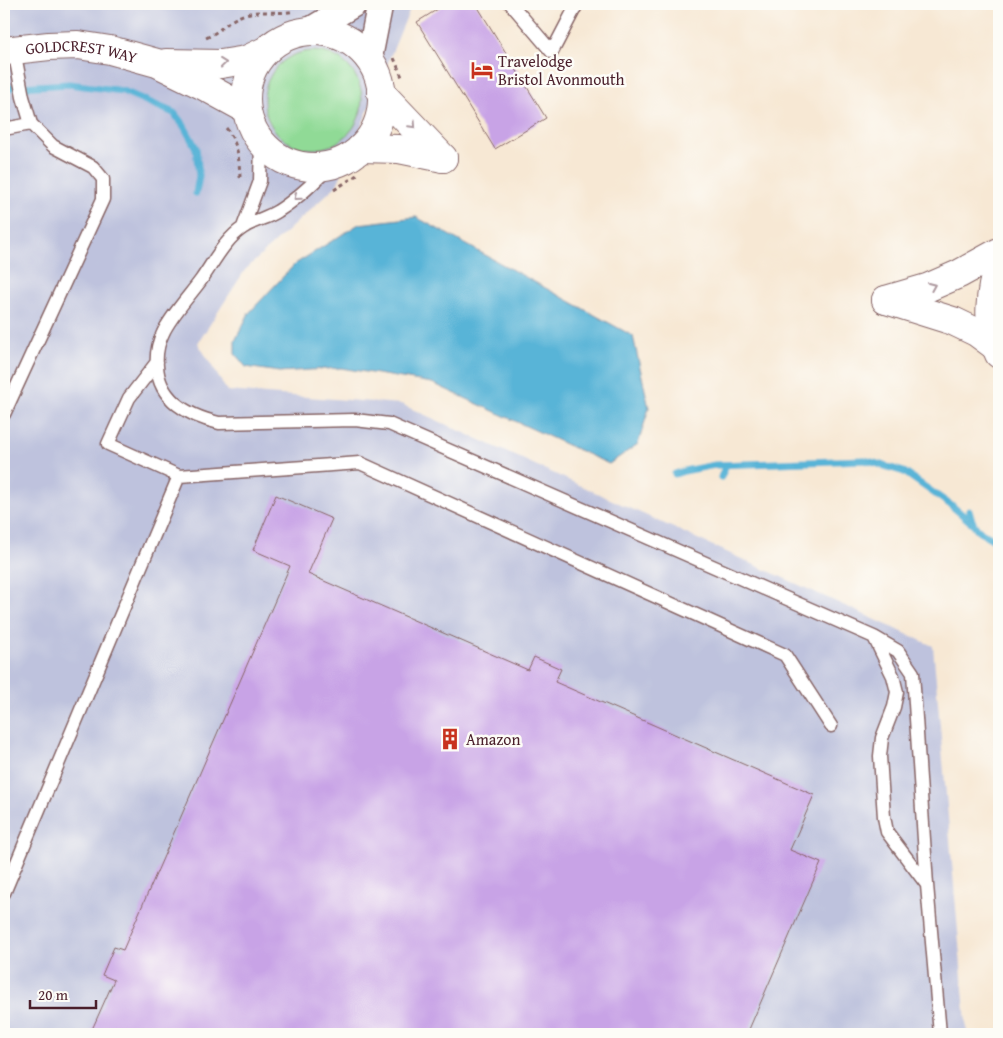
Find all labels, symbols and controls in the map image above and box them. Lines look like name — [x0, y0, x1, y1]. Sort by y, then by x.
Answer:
street label: GOLDCREST WAY — [24, 33, 141, 69]
place label: Travelodge Bristol Avonmouth — [498, 49, 625, 91]
hotel icon: Travelodge Bristol Avonmouth — [469, 57, 495, 83]
one-way arrow — [219, 58, 227, 69]
one-way arrow — [407, 119, 416, 128]
one-way arrow — [294, 191, 303, 199]
one-way arrow — [928, 281, 936, 291]
building icon: Amazon — [437, 726, 463, 752]
place label: Amazon — [466, 727, 521, 751]
scale bar — [30, 978, 96, 1010]
text: 20 m — [38, 984, 69, 1005]

